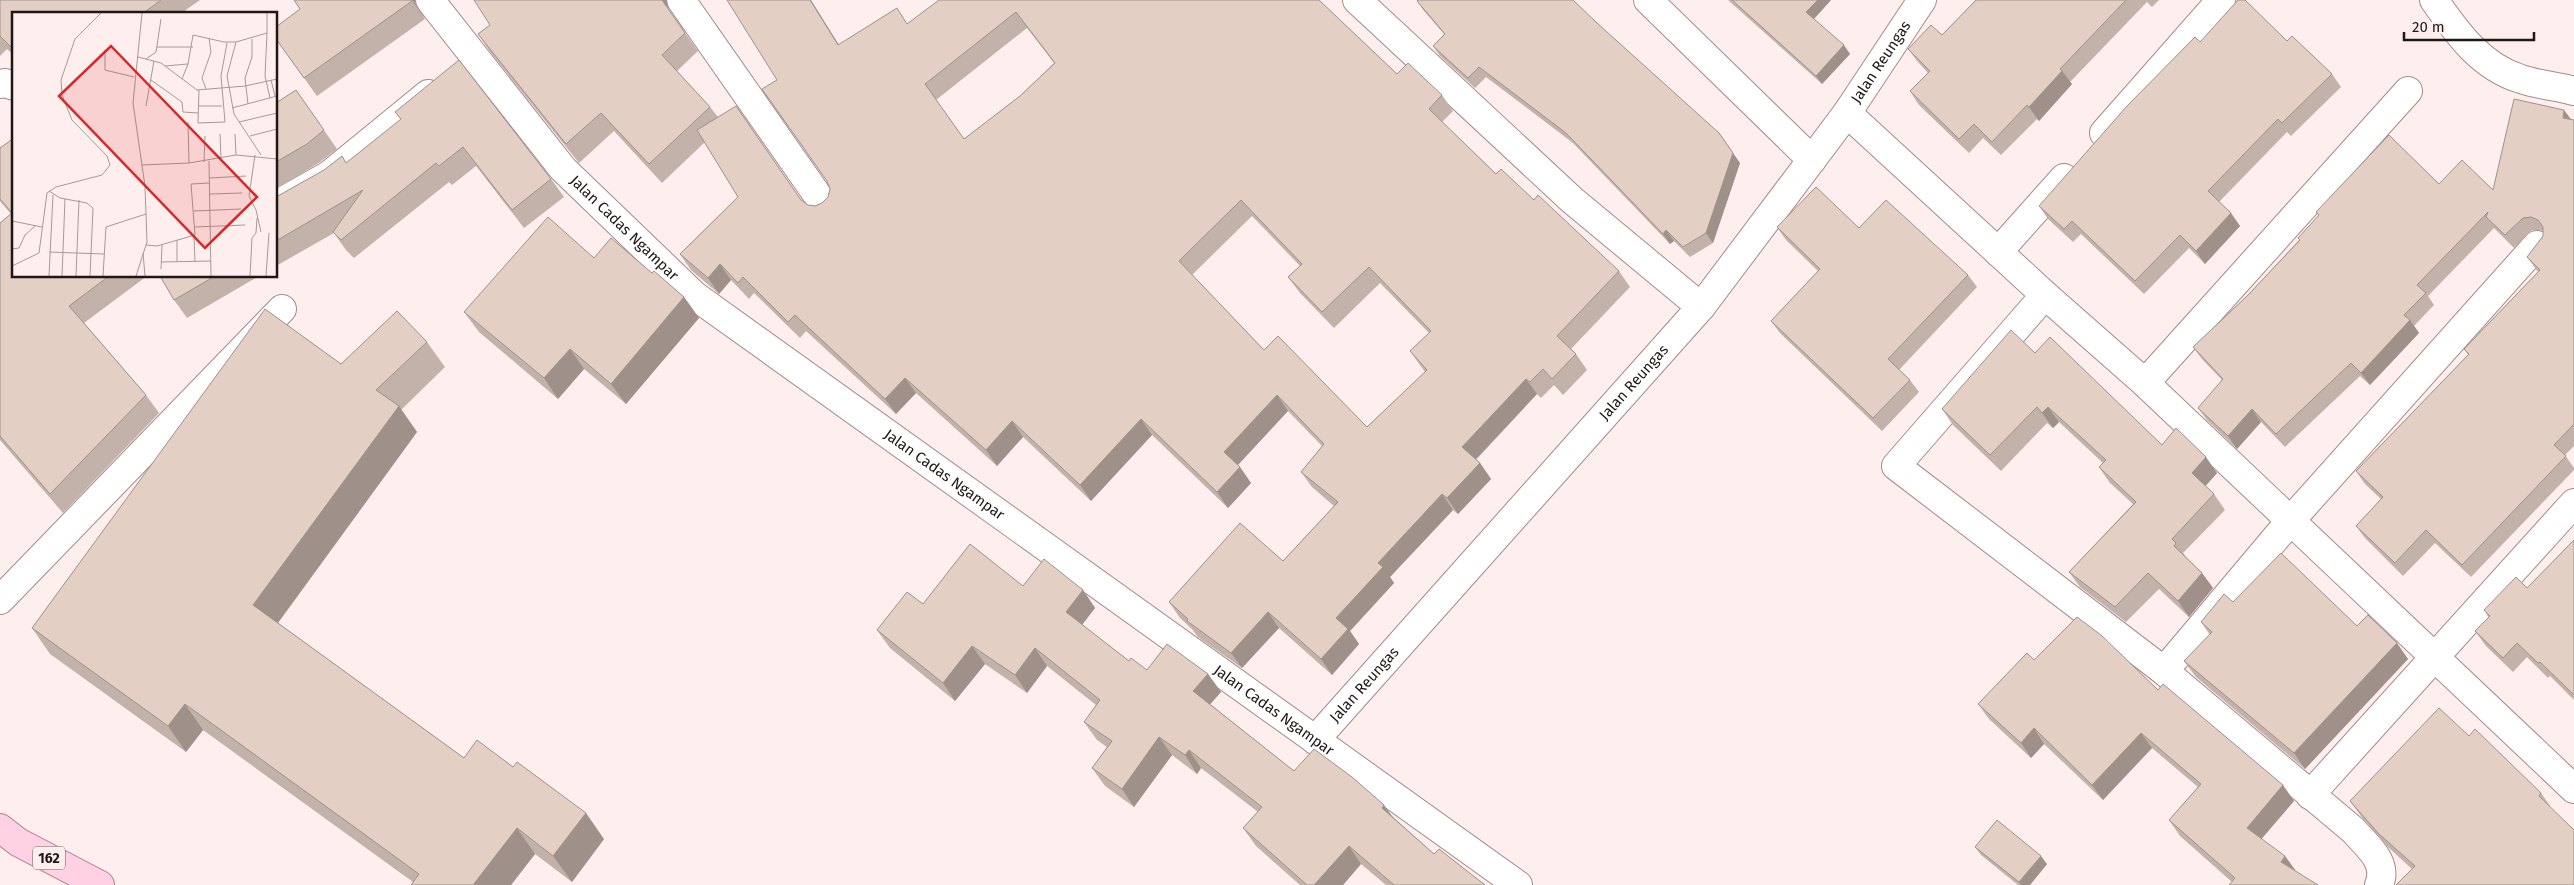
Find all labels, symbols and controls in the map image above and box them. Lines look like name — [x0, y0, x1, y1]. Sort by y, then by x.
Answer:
scale bar — [2404, 10, 2534, 42]
inset map — [12, 12, 278, 278]
street label: Jalan Reungas — [1847, 18, 1915, 107]
text: 20 m — [2412, 18, 2445, 36]
street label: Jalan Cadas Ngampar — [566, 172, 682, 284]
street label: Jalan Reungas — [1595, 341, 1672, 424]
street label: Jalan Cadas Ngampar — [881, 425, 1008, 524]
street label: Jalan Reungas — [1326, 643, 1403, 726]
street label: Jalan Cadas Ngampar — [1210, 661, 1338, 760]
road number: 162 — [33, 846, 65, 870]

